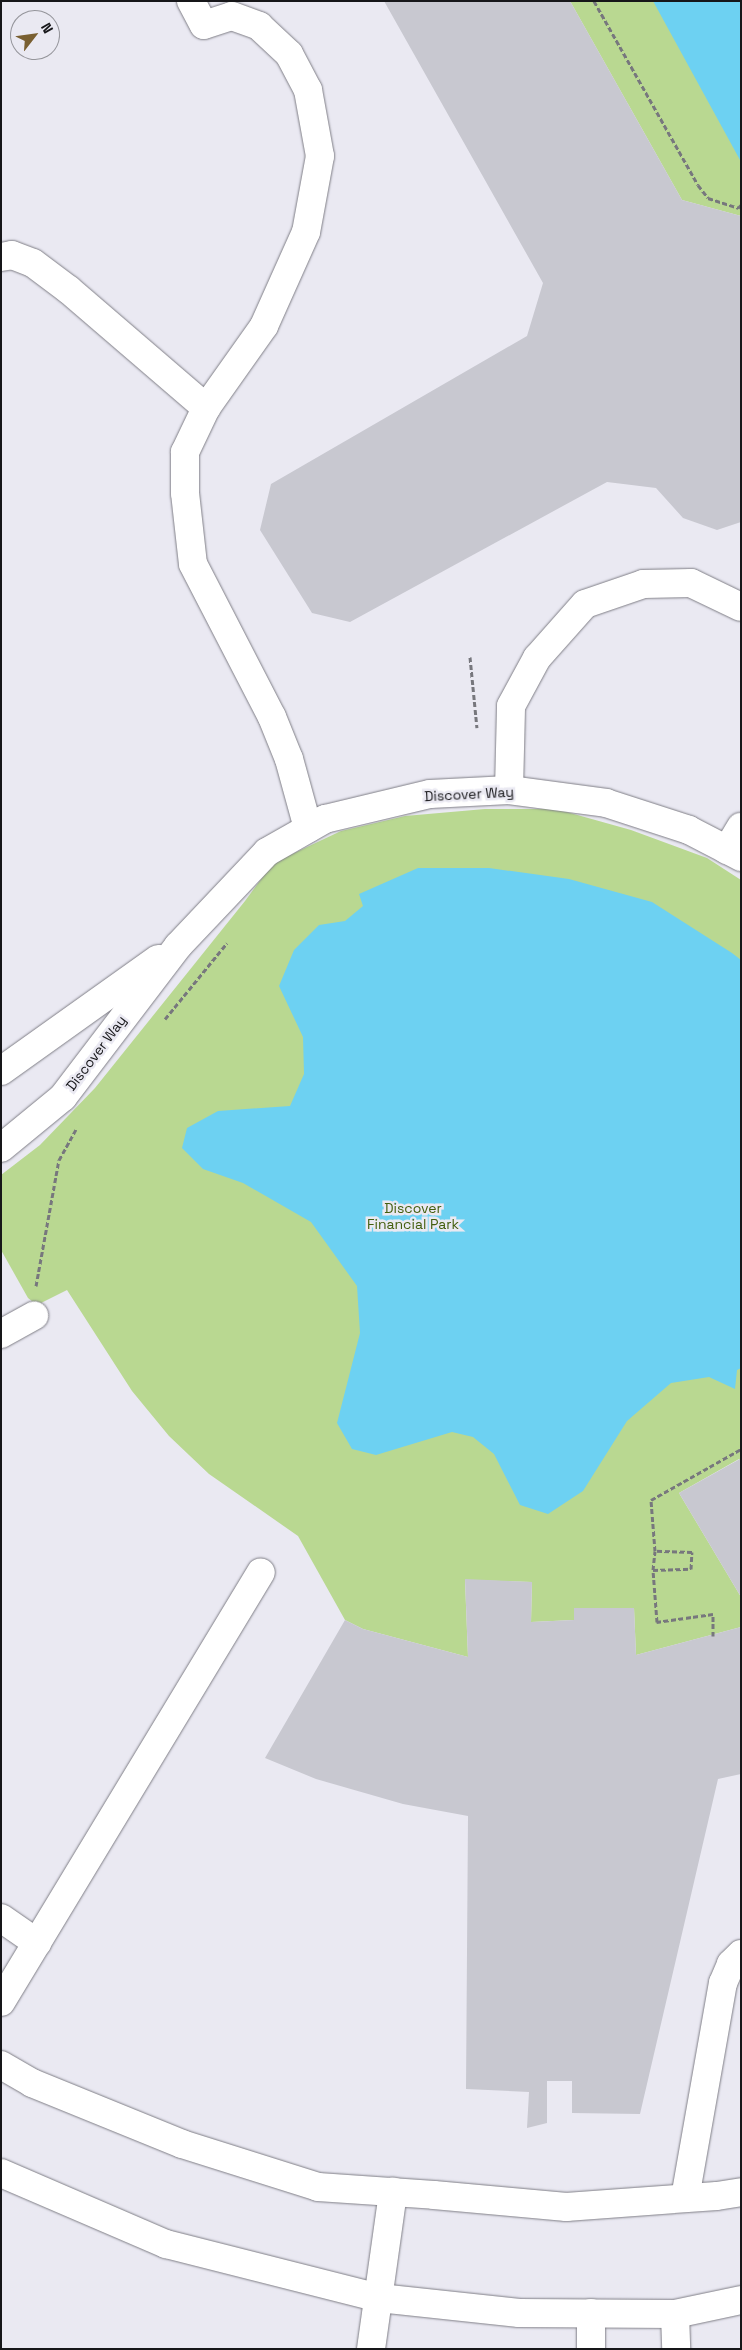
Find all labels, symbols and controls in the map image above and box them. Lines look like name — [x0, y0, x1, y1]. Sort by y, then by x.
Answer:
north arrow — [10, 10, 60, 60]
text: N — [37, 19, 57, 37]
street label: Discover Way — [424, 783, 514, 805]
street label: Discover Way — [62, 1012, 130, 1094]
park label: Discover Financial Park — [367, 1200, 459, 1232]

